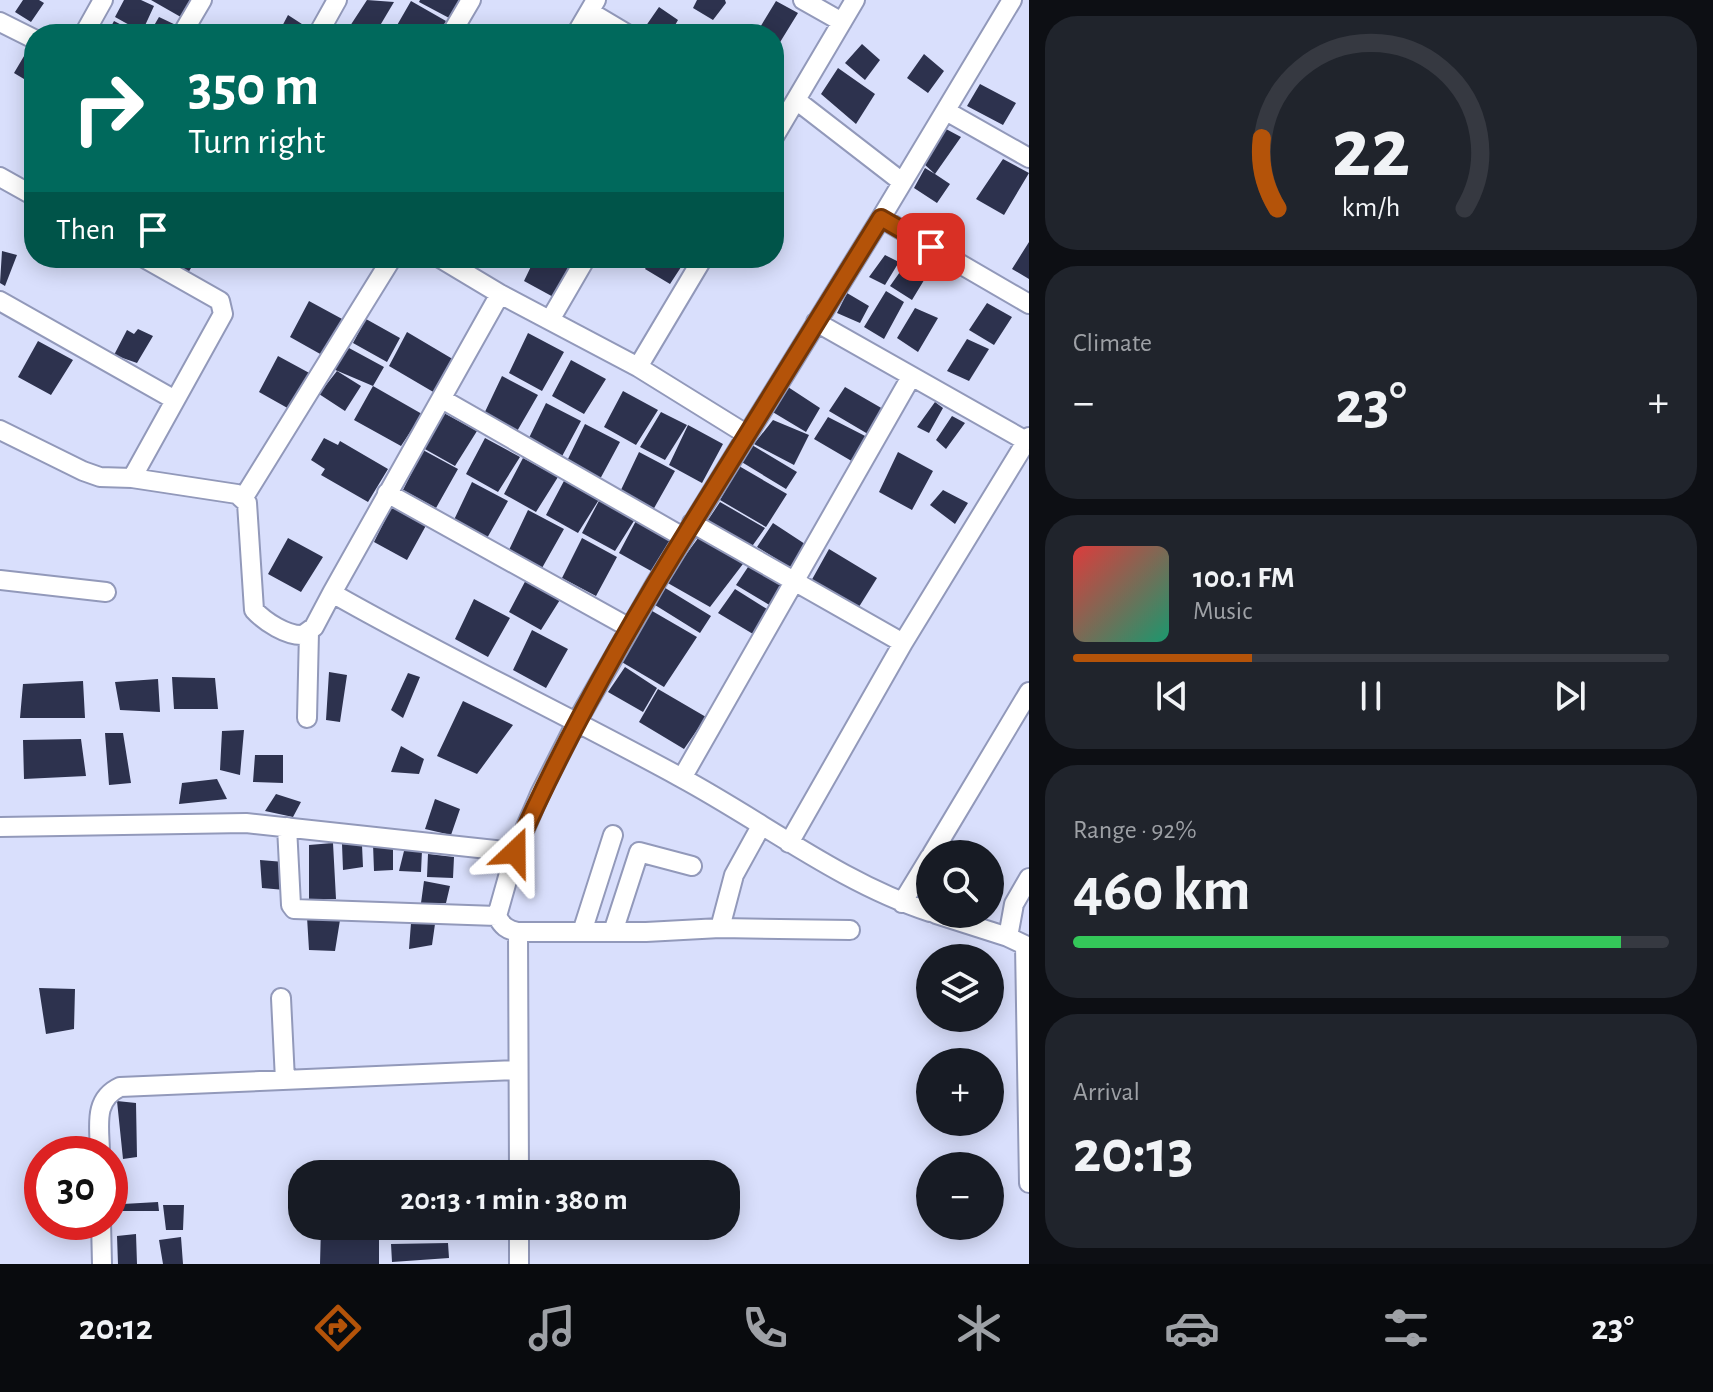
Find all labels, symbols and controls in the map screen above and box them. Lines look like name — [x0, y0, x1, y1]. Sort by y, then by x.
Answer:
icon: right — [56, 56, 160, 160]
text: 350 m — [188, 59, 319, 115]
text: 22 — [1332, 107, 1410, 191]
text: Turn right — [188, 124, 325, 160]
text: km/h — [1342, 193, 1400, 222]
icon: arrive — [131, 208, 175, 252]
pin — [897, 213, 965, 281]
text: Then — [56, 215, 115, 245]
icon: arrive — [909, 225, 953, 269]
text: Climate — [1073, 330, 1152, 356]
text: 23° — [1335, 374, 1407, 434]
text: − — [1073, 381, 1094, 425]
text: + — [1648, 381, 1669, 425]
text: 100.1 FM — [1193, 563, 1295, 593]
text: Music — [1193, 598, 1252, 624]
icon: previous — [1150, 674, 1194, 718]
icon: pause — [1349, 674, 1393, 718]
icon: next — [1548, 674, 1592, 718]
position arrow — [473, 810, 557, 894]
text: Range · 92% — [1073, 817, 1197, 843]
map controls — [916, 840, 1004, 1240]
button: search — [916, 840, 1004, 928]
text: 460 km — [1073, 861, 1251, 921]
button: layers — [916, 944, 1004, 1032]
button: + — [916, 1048, 1004, 1136]
text: Arrival — [1073, 1079, 1140, 1105]
text: 20:13 — [1073, 1123, 1194, 1183]
speed limit sign: 30 — [24, 1136, 128, 1240]
button: − — [916, 1152, 1004, 1240]
text: 20:13 · 1 min · 380 m — [400, 1185, 628, 1215]
icon: directions — [310, 1300, 366, 1356]
icon: music — [524, 1300, 580, 1356]
icon: phone — [737, 1300, 793, 1356]
icon: climate — [951, 1300, 1007, 1356]
icon: car — [1164, 1300, 1220, 1356]
icon: filters — [1378, 1300, 1434, 1356]
text: 20:12 — [79, 1310, 153, 1346]
text: 23° — [1591, 1310, 1634, 1346]

